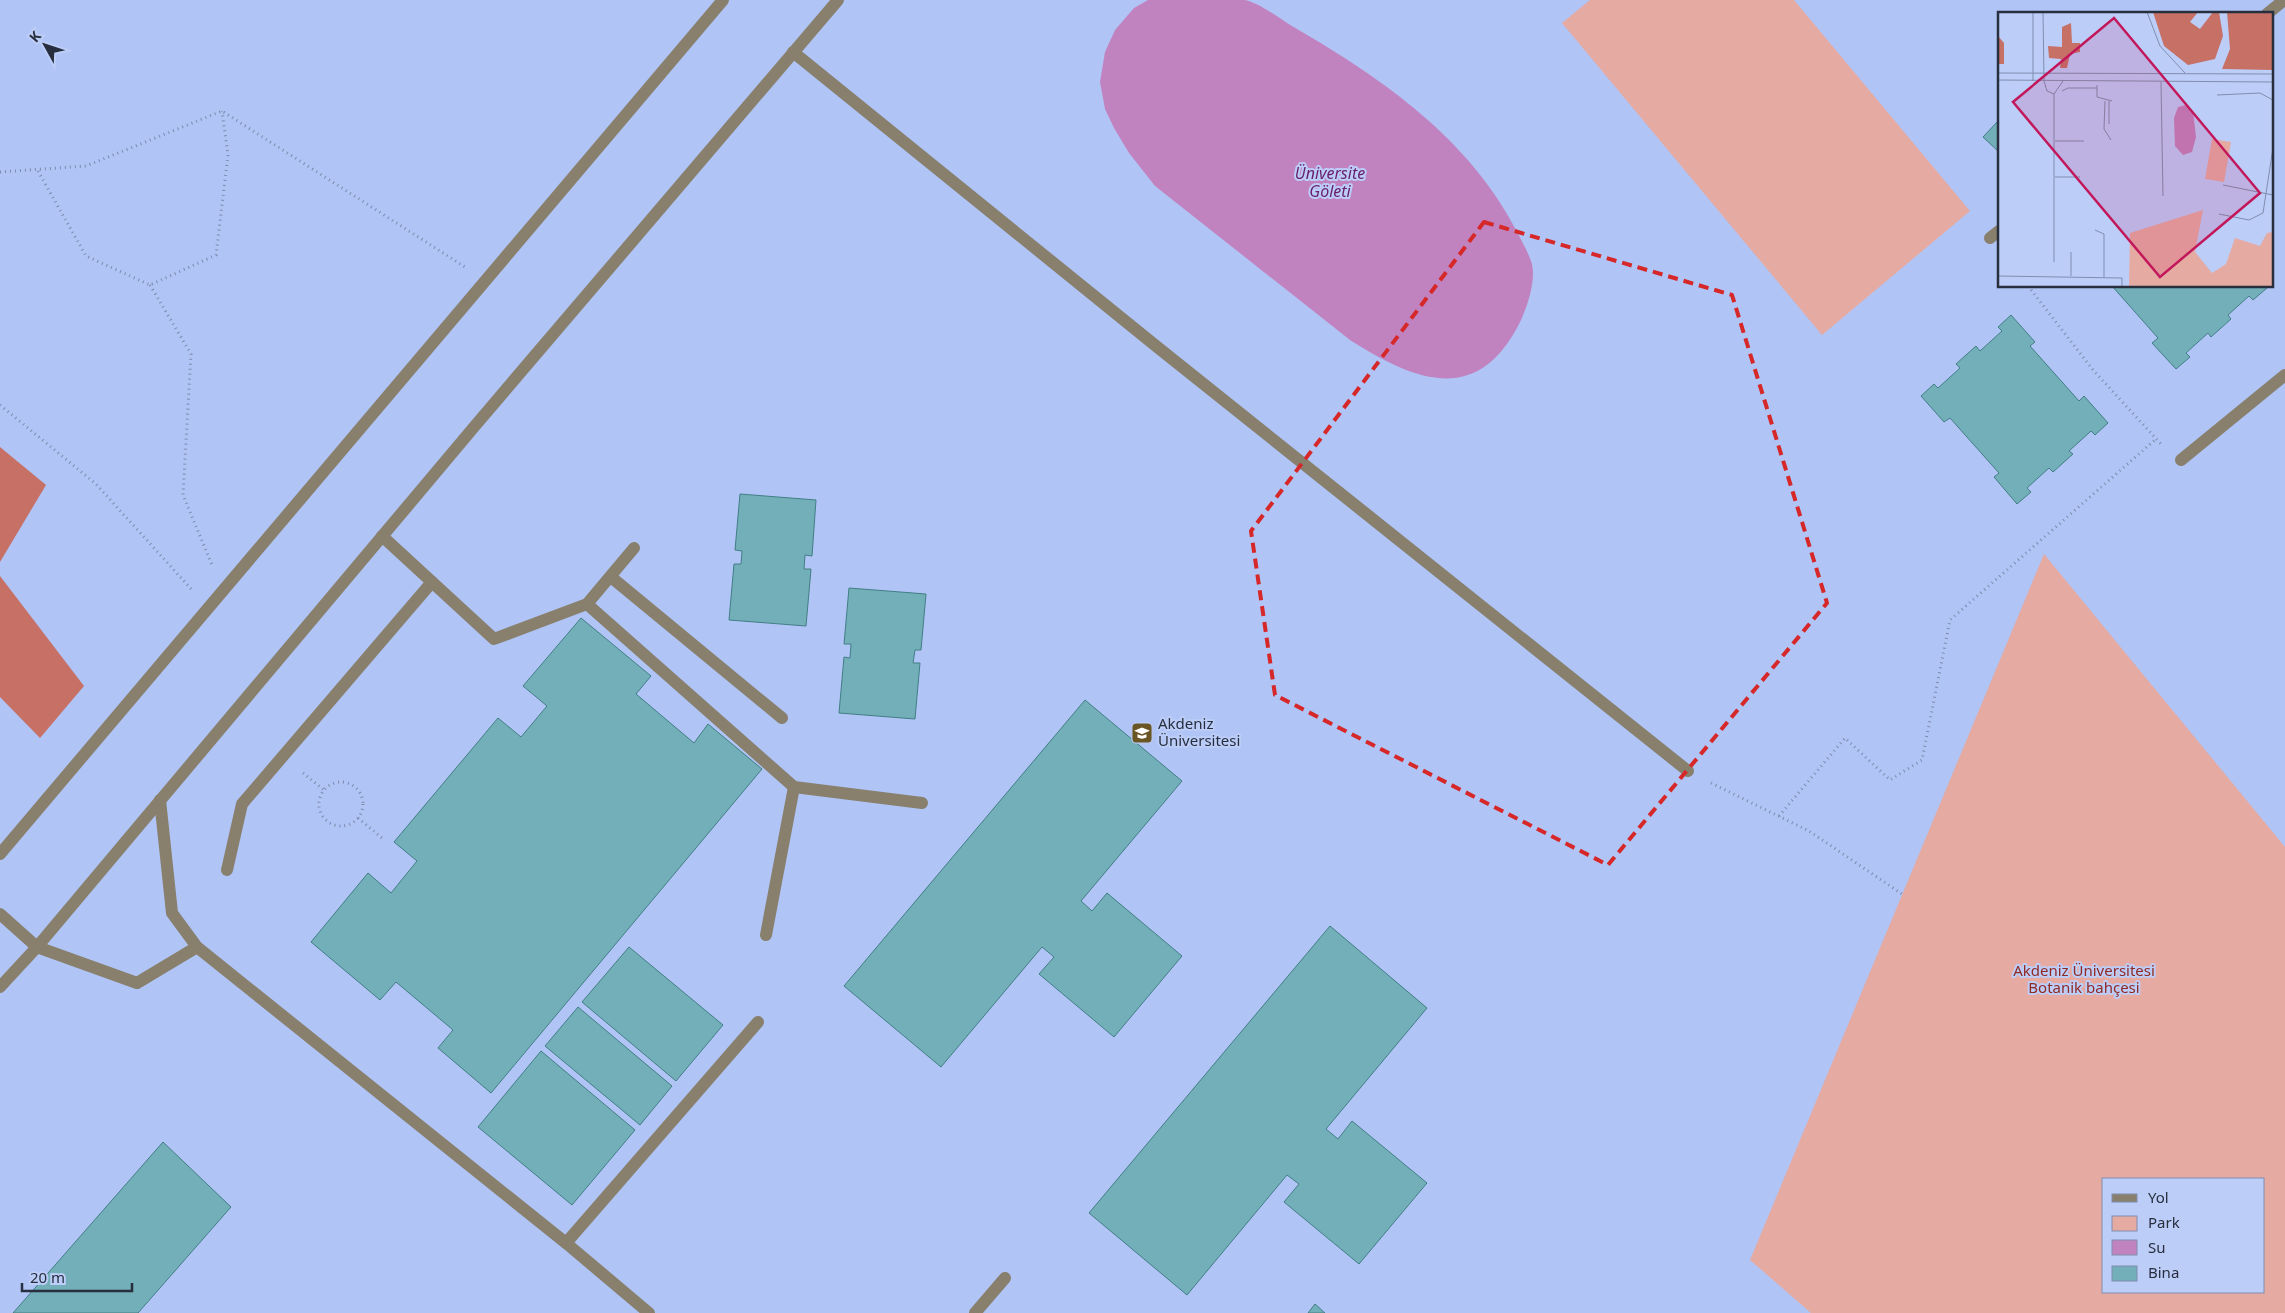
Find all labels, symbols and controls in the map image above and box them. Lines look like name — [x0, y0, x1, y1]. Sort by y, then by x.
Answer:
inset map — [1998, 12, 2272, 288]
north arrow — [20, 20, 70, 70]
text: K — [24, 26, 45, 46]
water label: Üniversite Göleti — [1295, 162, 1365, 202]
place label: Akdeniz Üniversitesi — [1158, 713, 1240, 750]
school or university icon: Akdeniz Üniversitesi — [1130, 721, 1154, 745]
park label: Akdeniz Üniversitesi Botanik bahçesi — [2013, 960, 2155, 997]
legend — [2102, 1178, 2265, 1293]
text: Yol — [2148, 1187, 2169, 1207]
text: Park — [2148, 1212, 2180, 1232]
text: Su — [2148, 1237, 2166, 1257]
scale bar — [22, 1260, 132, 1292]
text: Bina — [2148, 1262, 2179, 1282]
text: 20 m — [30, 1267, 65, 1287]

